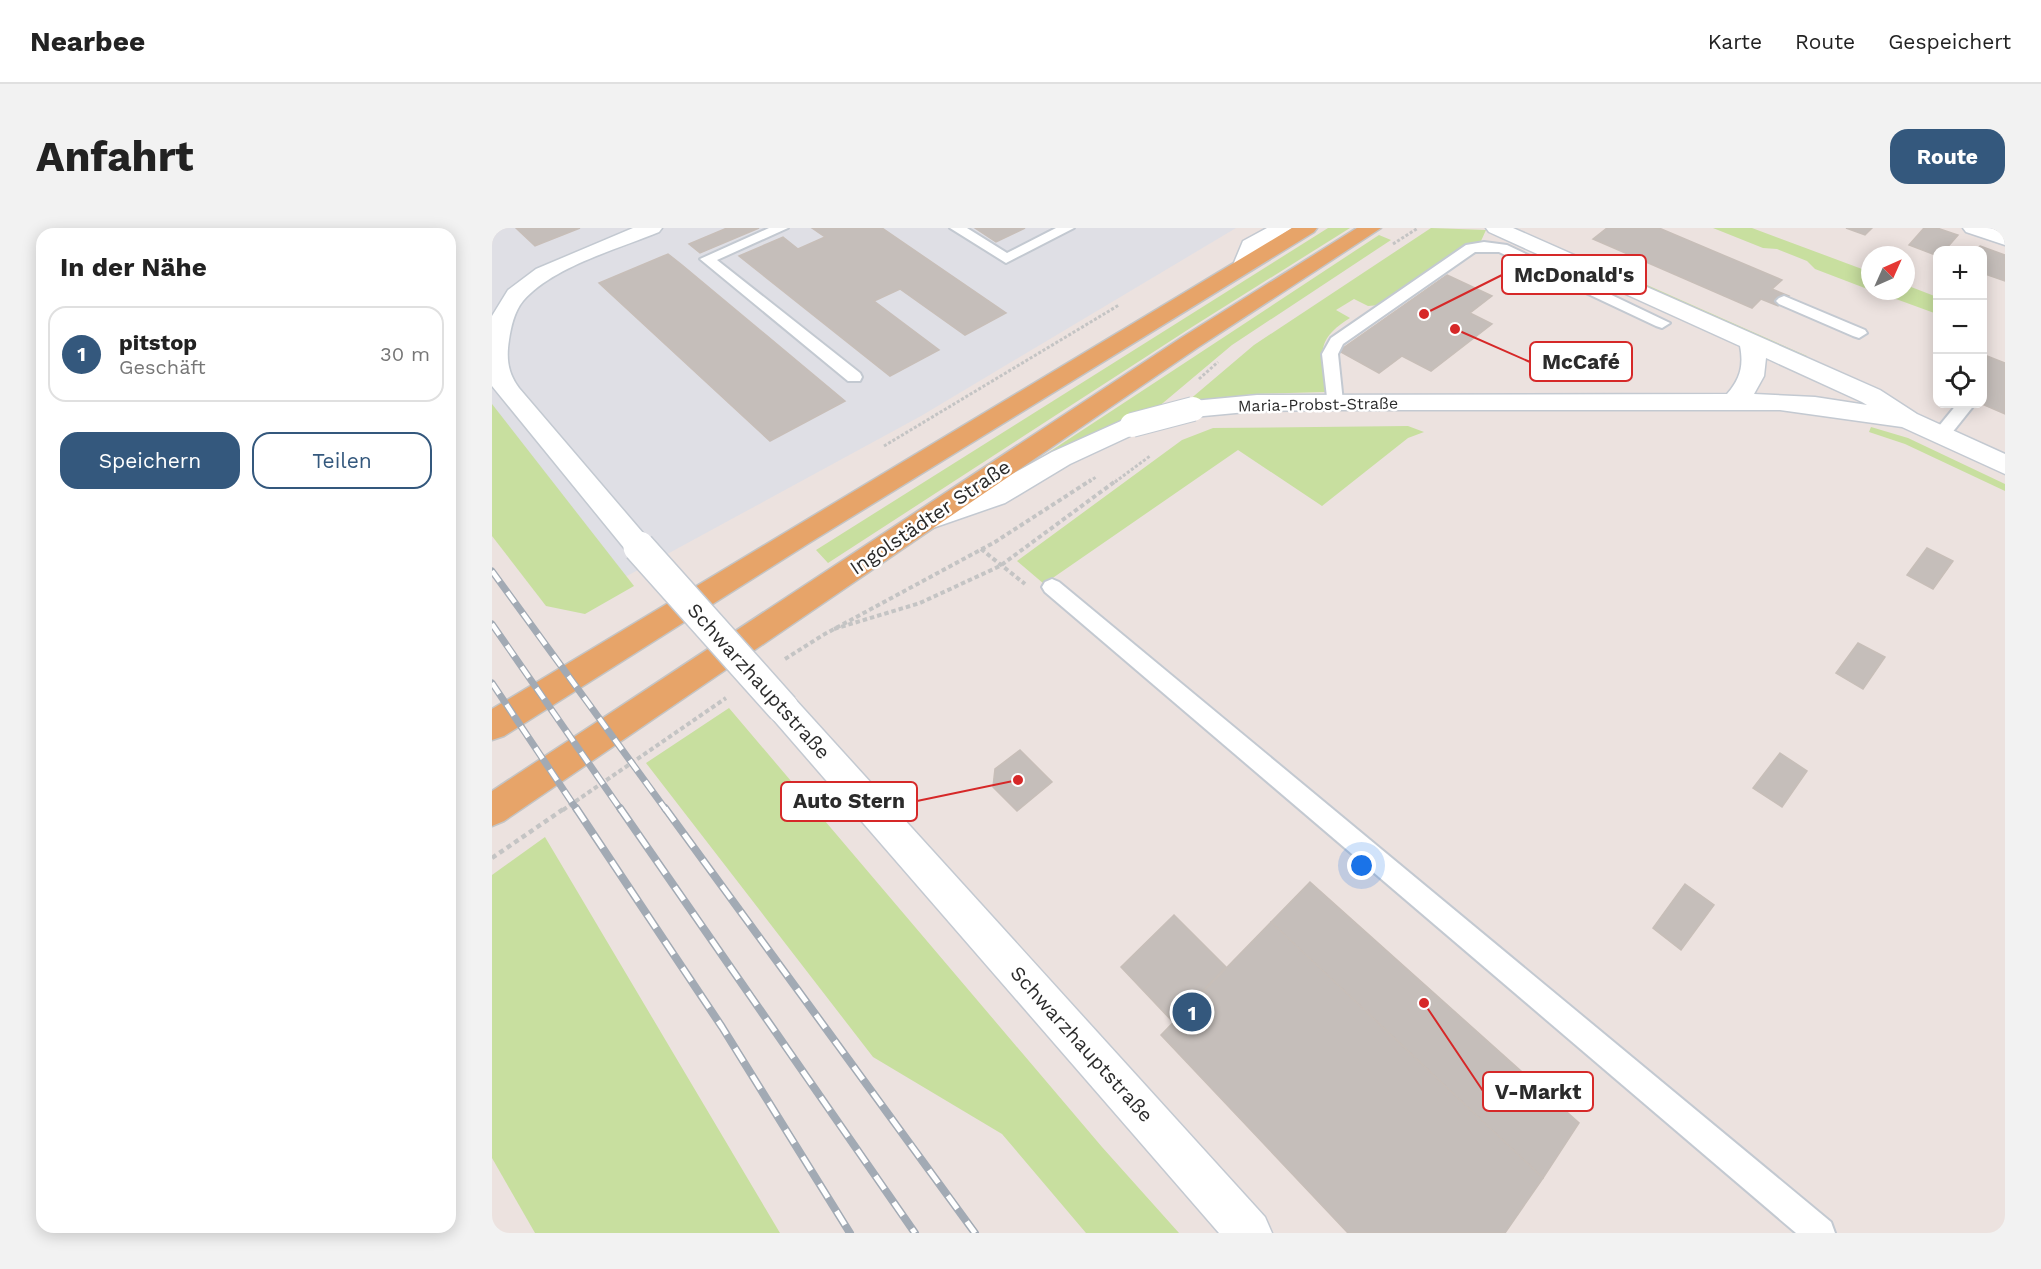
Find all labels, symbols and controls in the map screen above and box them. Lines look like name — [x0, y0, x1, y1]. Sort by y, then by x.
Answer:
text: Nearbee — [30, 25, 145, 58]
text: Karte — [1708, 29, 1762, 54]
text: Route — [1795, 29, 1855, 54]
text: Gespeichert — [1888, 29, 2011, 54]
button: Route — [1890, 129, 2005, 184]
text: Anfahrt — [36, 132, 194, 181]
north arrow — [1861, 246, 1915, 300]
map controls — [1933, 246, 1987, 408]
button: + — [1933, 246, 1987, 300]
text: In der Nähe — [60, 252, 207, 282]
callout: McDonald's — [1502, 255, 1646, 294]
text: McDonald's — [1514, 262, 1634, 287]
button: − — [1933, 300, 1987, 354]
text: pitstop — [119, 330, 197, 355]
text: 1 — [77, 342, 86, 366]
text: 30 m — [380, 342, 430, 366]
callout: McCafé — [1530, 342, 1632, 381]
text: McCafé — [1542, 349, 1620, 374]
button: locate — [1933, 354, 1987, 408]
text: Geschäft — [119, 355, 206, 379]
street label: Maria-Probst-Straße — [1238, 394, 1398, 415]
button: Speichern — [60, 432, 240, 489]
button: Teilen — [252, 432, 432, 489]
street label: Ingolstädter Straße — [845, 454, 1015, 580]
street label: Schwarzhauptstraße — [683, 598, 835, 764]
callout: Auto Stern — [781, 782, 917, 821]
text: Auto Stern — [793, 788, 905, 813]
your location — [1347, 851, 1376, 880]
street label: Schwarzhauptstraße — [1006, 961, 1158, 1127]
pin: 1 — [1172, 990, 1212, 1034]
callout: V-Markt — [1483, 1072, 1593, 1111]
text: V-Markt — [1495, 1079, 1581, 1104]

